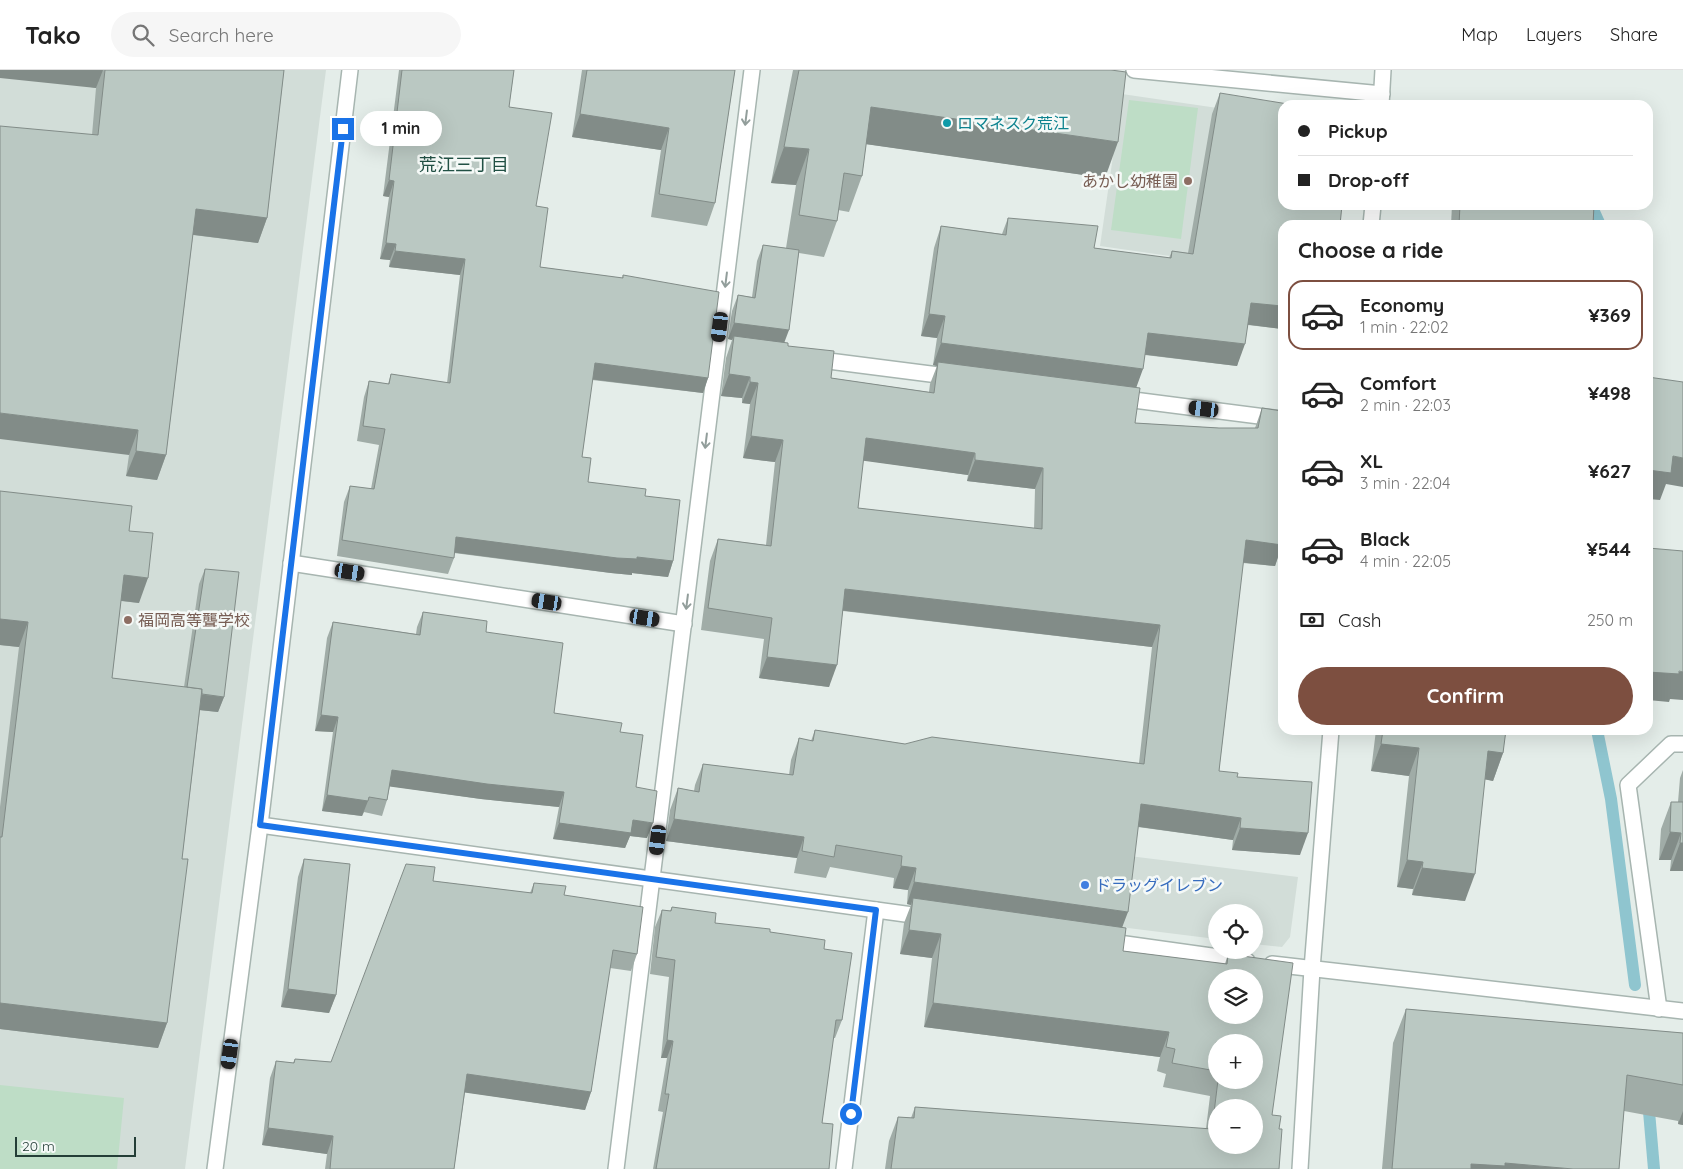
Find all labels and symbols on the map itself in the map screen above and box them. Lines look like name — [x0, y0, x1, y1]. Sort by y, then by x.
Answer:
one-way arrow — [741, 110, 751, 126]
callout: 1 min — [360, 112, 443, 146]
place label: ロマネスク荒江 — [957, 113, 1069, 133]
marker: ロマネスク荒江 — [941, 117, 953, 129]
route end — [332, 118, 354, 140]
district label: 荒江三丁目 — [419, 153, 509, 176]
place label: あかし幼稚園 — [1082, 171, 1178, 191]
marker: あかし幼稚園 — [1182, 175, 1194, 187]
one-way arrow — [721, 271, 731, 287]
car — [710, 311, 729, 343]
car — [1188, 400, 1219, 418]
one-way arrow — [701, 433, 711, 449]
car — [334, 562, 365, 582]
car — [531, 592, 562, 612]
one-way arrow — [682, 594, 692, 610]
car — [629, 608, 660, 628]
place label: 福岡高等聾学校 — [138, 610, 250, 630]
marker: 福岡高等聾学校 — [122, 614, 134, 626]
car — [648, 824, 667, 856]
place label: ドラッグイレブン — [1095, 875, 1223, 895]
marker: ドラッグイレブン — [1079, 879, 1091, 891]
car — [220, 1038, 239, 1070]
route start — [840, 1103, 862, 1125]
scale bar — [15, 1134, 136, 1157]

